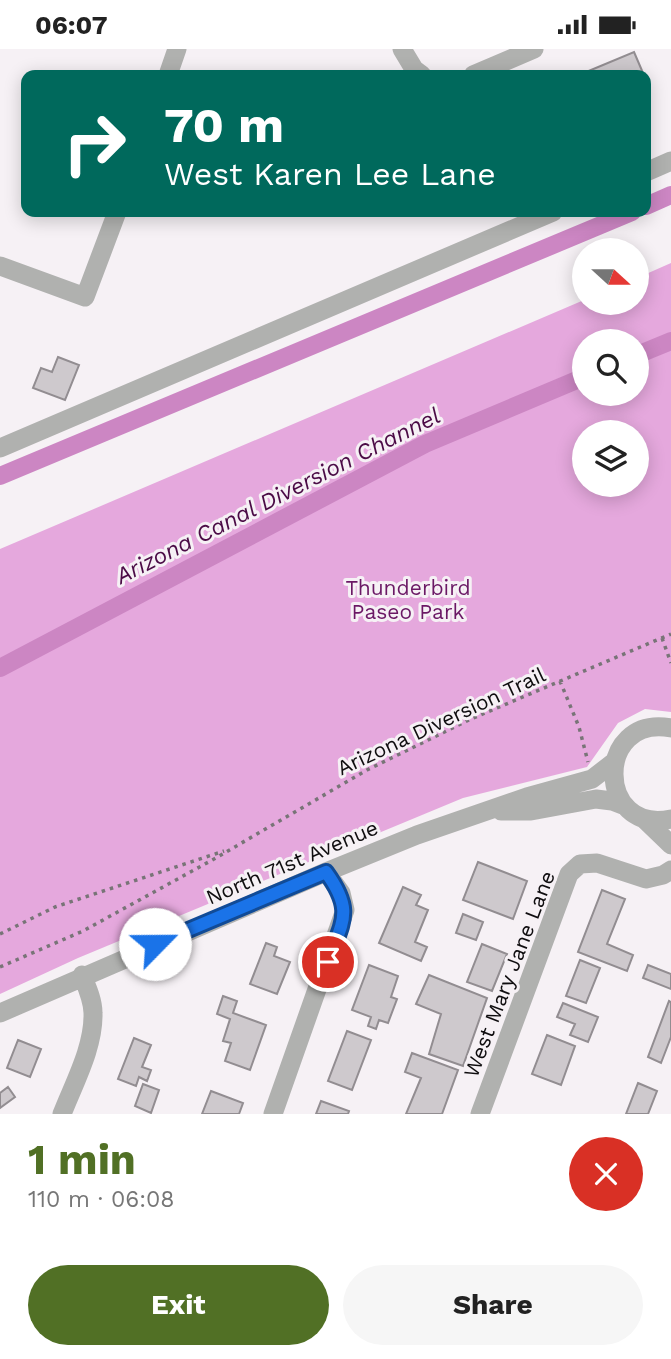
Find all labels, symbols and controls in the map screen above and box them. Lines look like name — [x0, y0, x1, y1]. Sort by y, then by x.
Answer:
text: 06:07 — [35, 10, 108, 40]
text: 70 m — [164, 96, 284, 154]
icon: right — [49, 98, 140, 189]
text: West Karen Lee Lane — [164, 155, 496, 193]
north arrow — [572, 238, 649, 315]
map controls — [572, 238, 649, 497]
button: search — [572, 329, 649, 406]
water label: Arizona Canal Diversion Channel — [110, 402, 445, 590]
button: layers — [572, 420, 649, 497]
park label: Thunderbird Paseo Park — [345, 575, 471, 624]
street label: Arizona Diversion Trail — [333, 661, 550, 780]
street label: North 71st Avenue — [202, 814, 382, 910]
street label: West Mary Jane Lane — [458, 867, 560, 1081]
position arrow — [118, 907, 192, 981]
pin — [298, 932, 358, 992]
icon: arrive — [309, 943, 347, 981]
text: 1 min — [28, 1135, 136, 1184]
button: close — [569, 1137, 643, 1211]
text: 110 m · 06:08 — [28, 1186, 174, 1213]
button: Exit — [28, 1265, 329, 1345]
button: Share — [343, 1265, 643, 1345]

